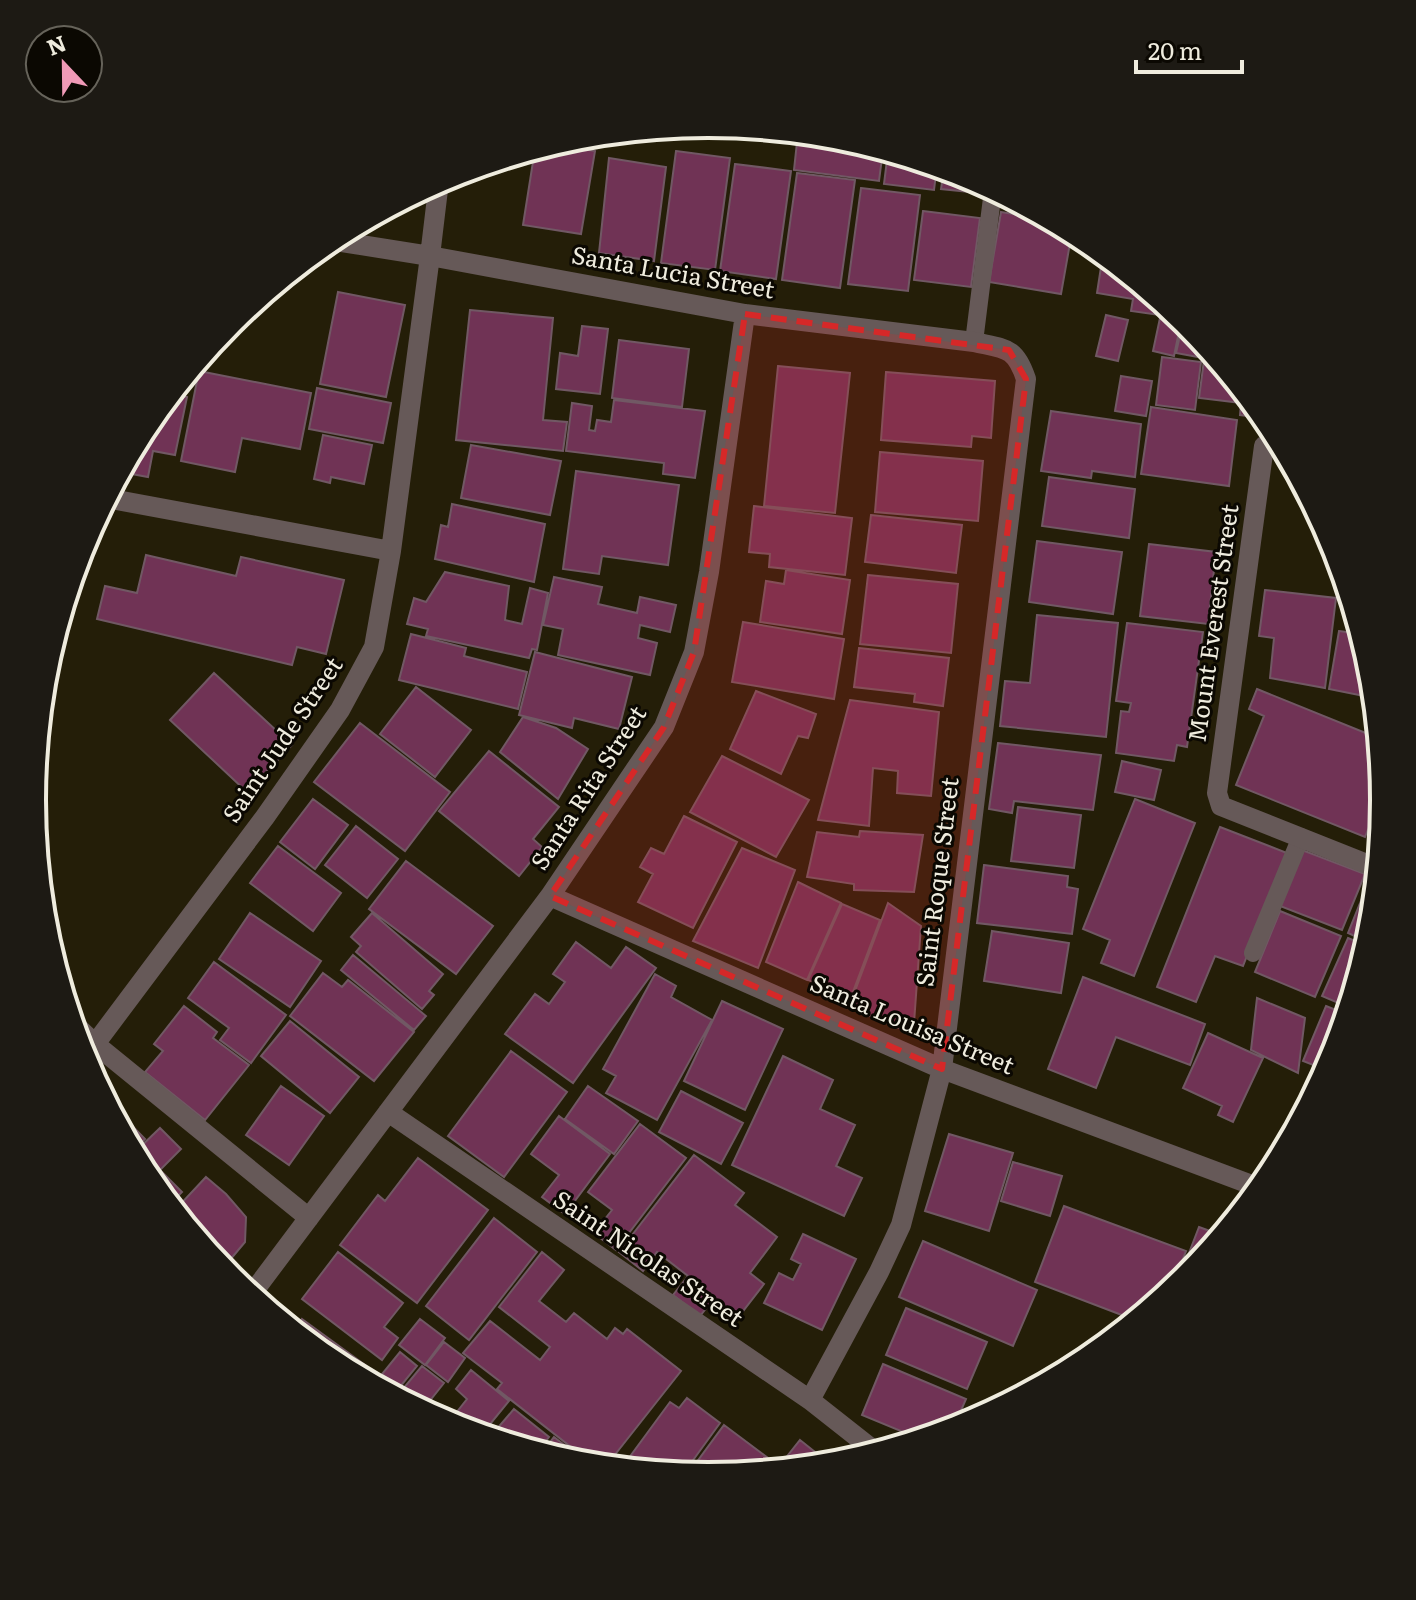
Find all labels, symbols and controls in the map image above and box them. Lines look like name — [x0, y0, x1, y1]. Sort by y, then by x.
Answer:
north arrow — [24, 24, 104, 104]
scale bar — [1136, 24, 1242, 74]
text: N — [41, 25, 71, 63]
text: 20 m — [1148, 32, 1202, 67]
street label: Santa Lucia Street — [569, 235, 778, 306]
street label: Mount Everest Street — [1178, 501, 1246, 744]
street label: Saint Jude Street — [212, 649, 350, 828]
street label: Santa Rita Street — [521, 697, 653, 876]
street label: Saint Roque Street — [905, 775, 966, 988]
street label: Santa Louisa Street — [805, 964, 1021, 1082]
street label: Saint Nicolas Street — [547, 1180, 752, 1334]

